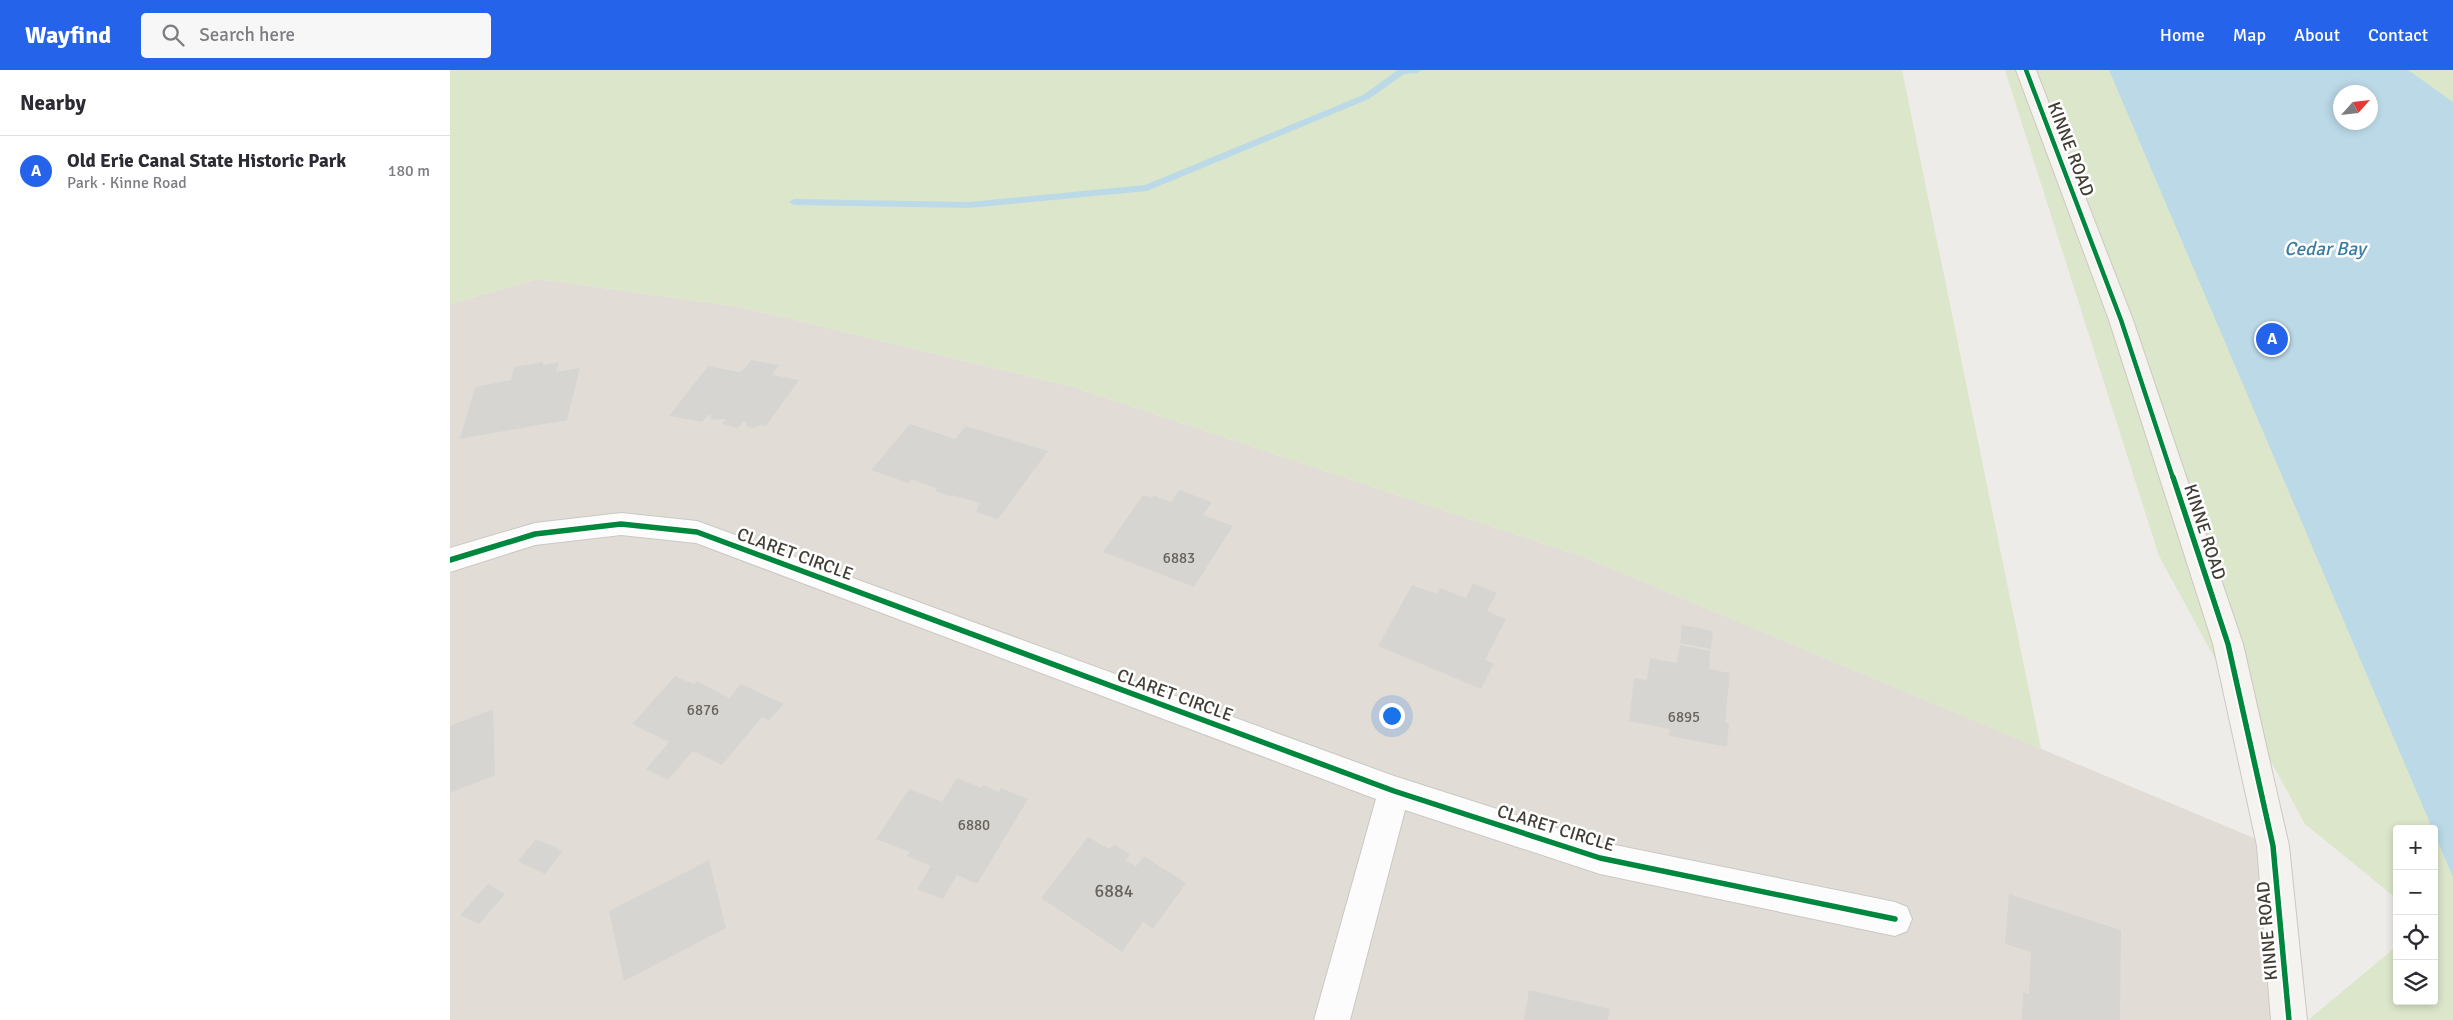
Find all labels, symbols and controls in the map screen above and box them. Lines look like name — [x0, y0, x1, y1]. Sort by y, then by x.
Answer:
search box — [141, 13, 491, 58]
text: Wayfind — [25, 20, 111, 50]
icon: search — [159, 21, 187, 49]
text: Search here — [199, 23, 295, 47]
text: Home — [2160, 24, 2205, 46]
text: Map — [2233, 24, 2266, 46]
text: About — [2294, 24, 2340, 46]
text: Contact — [2368, 24, 2428, 46]
north arrow — [2333, 85, 2378, 130]
text: Nearby — [20, 90, 86, 116]
street label: KINNE ROAD — [2043, 99, 2099, 199]
text: Old Erie Canal State Historic Park — [67, 149, 346, 173]
text: A — [31, 161, 41, 181]
text: 180 m — [388, 161, 430, 181]
text: Park · Kinne Road — [67, 173, 187, 193]
water label: Cedar Bay — [2284, 237, 2368, 261]
pin: A — [2256, 320, 2288, 358]
street label: KINNE ROAD — [2179, 481, 2231, 583]
street label: CLARET CIRCLE — [734, 523, 856, 585]
house number: 6883 — [1163, 549, 1195, 567]
street label: CLARET CIRCLE — [1114, 664, 1236, 726]
house number: 6876 — [687, 701, 719, 719]
your location — [1379, 703, 1405, 729]
house number: 6895 — [1668, 708, 1700, 726]
street label: CLARET CIRCLE — [1495, 800, 1617, 856]
house number: 6880 — [958, 816, 990, 834]
map controls — [2393, 825, 2438, 1005]
button: + — [2393, 825, 2438, 870]
button: − — [2393, 870, 2438, 915]
house number: 6884 — [1095, 880, 1134, 902]
street label: KINNE ROAD — [2252, 881, 2282, 981]
button: locate — [2393, 915, 2438, 960]
button: layers — [2393, 960, 2438, 1005]

